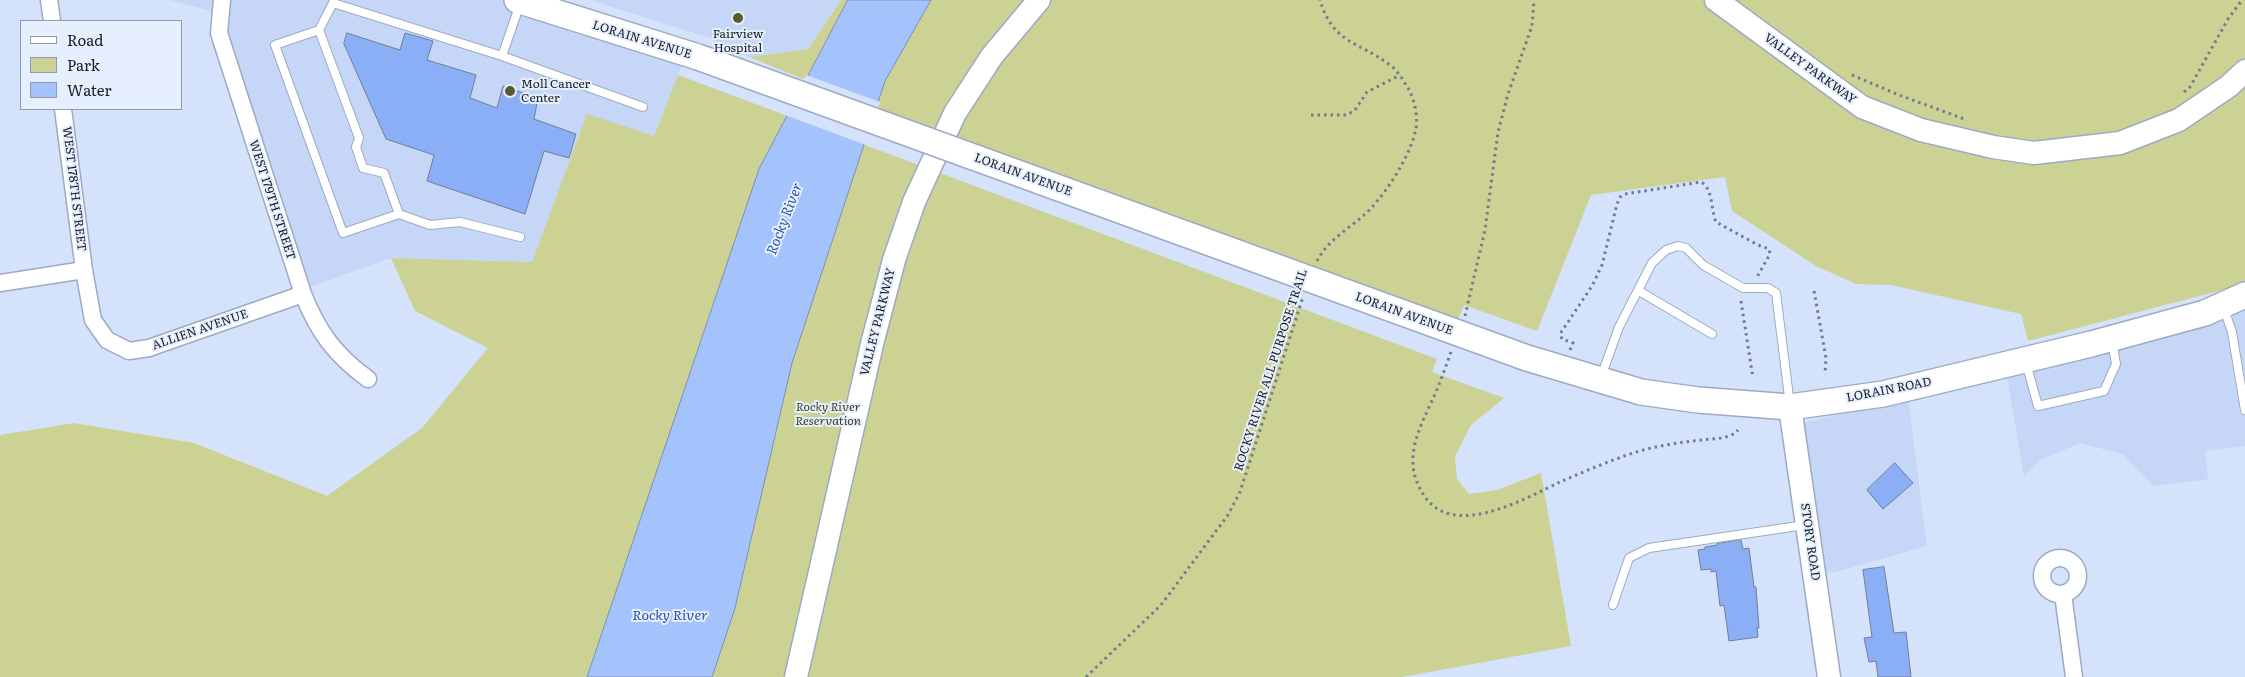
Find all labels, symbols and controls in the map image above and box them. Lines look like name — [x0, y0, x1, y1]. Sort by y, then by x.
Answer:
marker: Fairview Hospital — [731, 11, 745, 25]
street label: LORAIN AVENUE — [591, 18, 693, 62]
legend — [20, 20, 182, 110]
place label: Fairview Hospital — [713, 27, 763, 55]
text: Road — [67, 28, 103, 51]
street label: VALLEY PARKWAY — [1761, 31, 1859, 107]
text: Park — [67, 53, 100, 76]
place label: Moll Cancer Center — [521, 77, 590, 105]
text: Water — [67, 78, 112, 101]
marker: Moll Cancer Center — [503, 84, 517, 98]
street label: WEST 178TH STREET — [59, 126, 89, 252]
street label: WEST 179TH STREET — [246, 138, 298, 262]
street label: LORAIN AVENUE — [972, 151, 1074, 199]
water label: Rocky River — [764, 181, 806, 257]
street label: VALLEY PARKWAY — [858, 267, 898, 377]
street label: ROCKY RIVER ALL PURPOSE TRAIL — [1231, 267, 1311, 473]
street label: LORAIN AVENUE — [1353, 290, 1455, 338]
street label: ALLIEN AVENUE — [150, 307, 250, 353]
street label: LORAIN ROAD — [1845, 375, 1933, 405]
park label: Rocky River Reservation — [795, 400, 861, 428]
street label: STORY ROAD — [1797, 502, 1823, 582]
water label: Rocky River — [632, 608, 708, 624]

